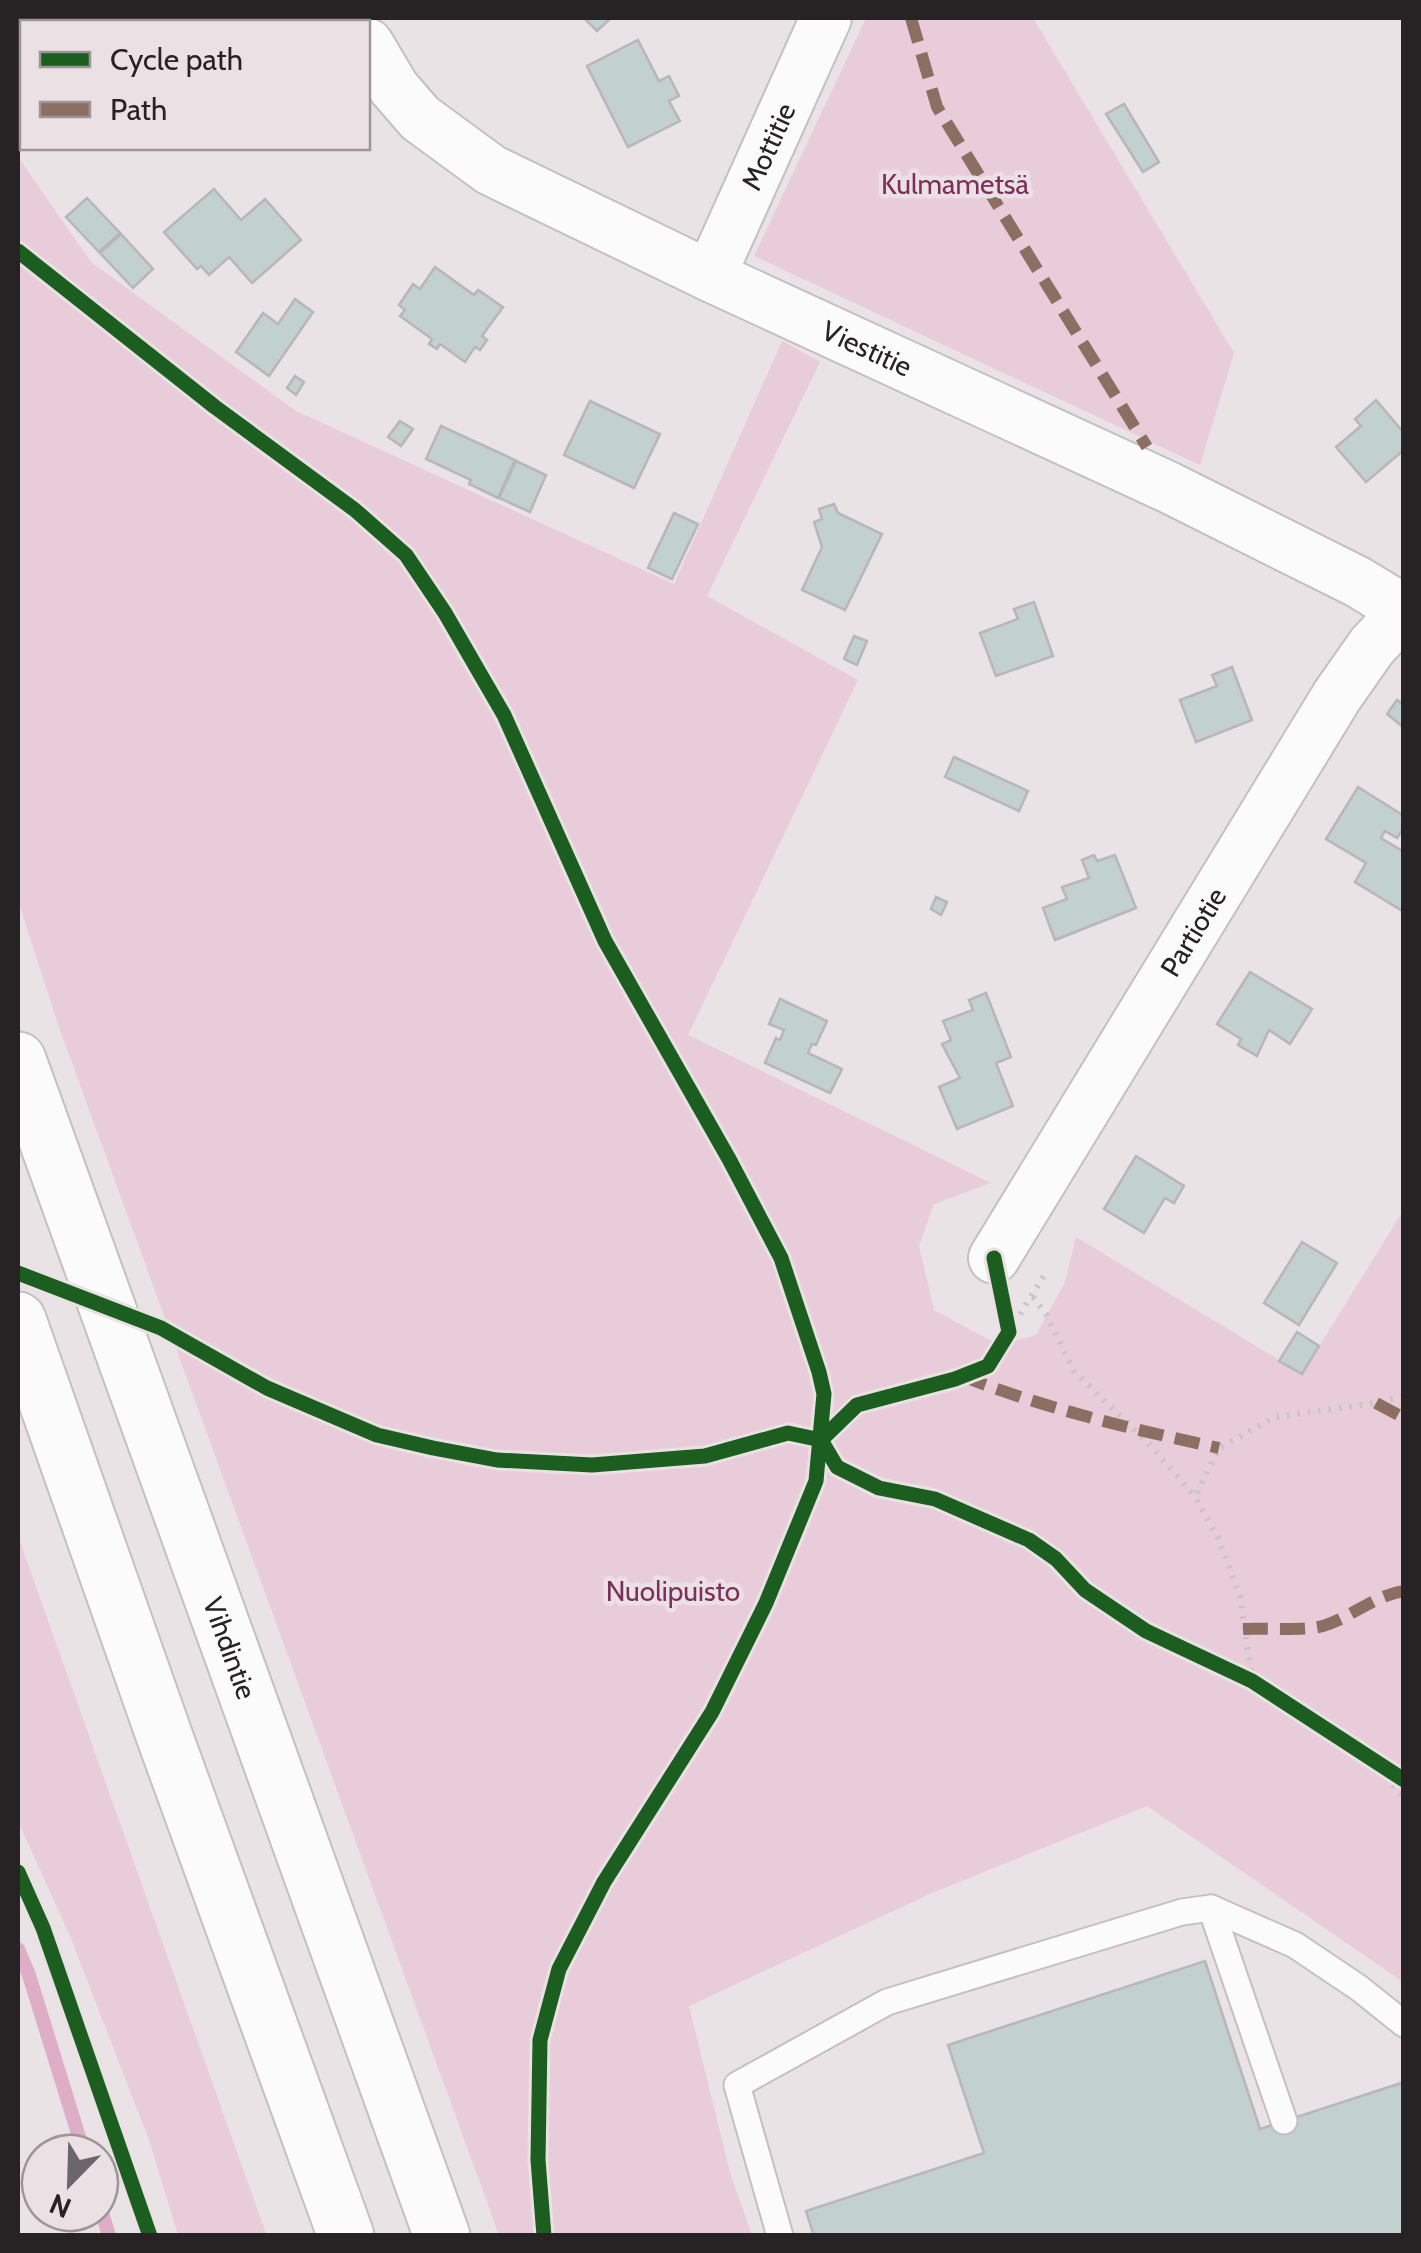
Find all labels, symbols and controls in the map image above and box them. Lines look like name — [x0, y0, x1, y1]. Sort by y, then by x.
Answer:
legend — [20, 20, 370, 150]
text: Cycle path — [110, 41, 243, 78]
text: Path — [110, 91, 167, 128]
street label: Mottitie — [734, 97, 803, 195]
park label: Kulmametsä — [881, 167, 1029, 201]
street label: Viestitie — [817, 313, 917, 384]
street label: Partiotie — [1153, 881, 1233, 983]
park label: Nuolipuisto — [606, 1574, 740, 1608]
street label: Vihdintie — [196, 1592, 264, 1704]
north arrow — [20, 2133, 120, 2233]
text: N — [44, 2186, 76, 2226]

